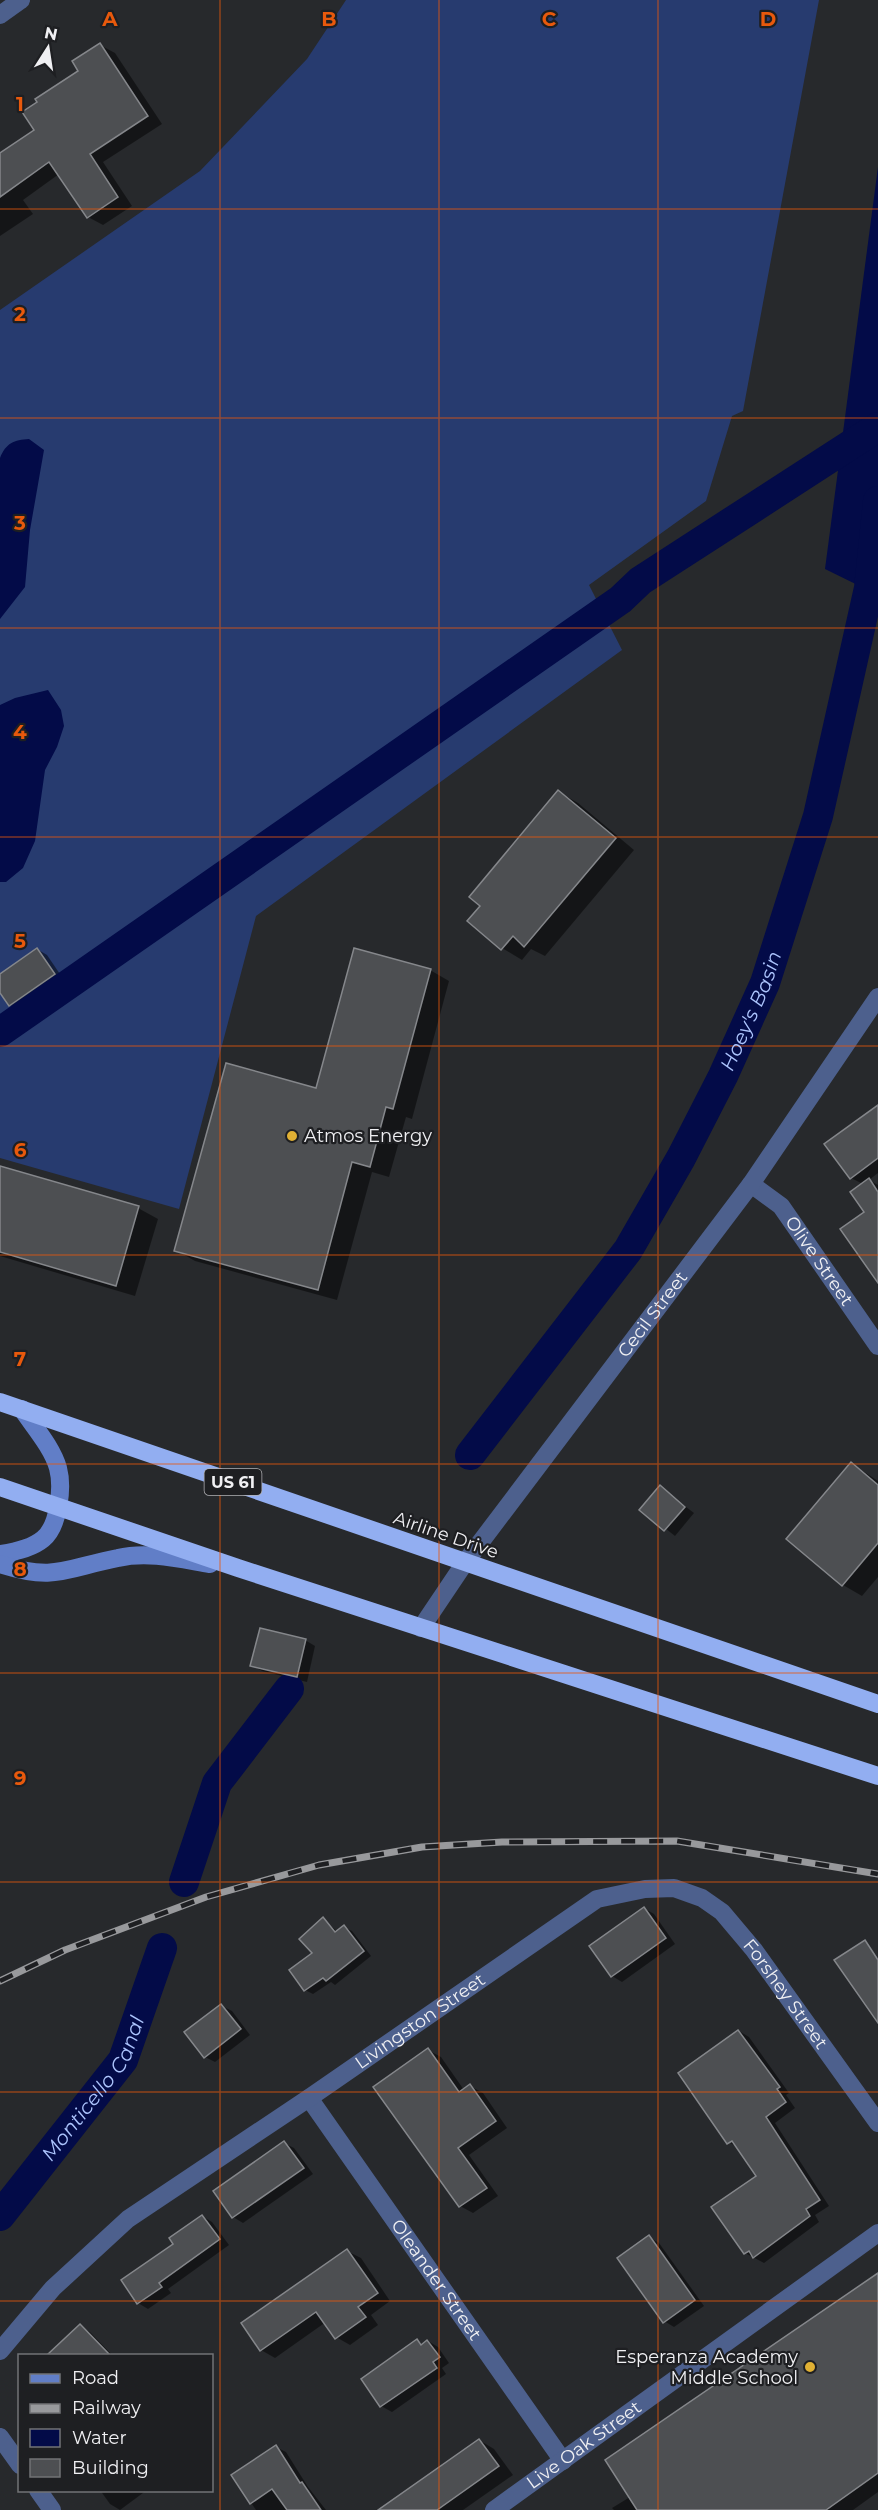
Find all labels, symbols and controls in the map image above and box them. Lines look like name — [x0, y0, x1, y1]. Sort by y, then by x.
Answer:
text: A — [101, 7, 118, 31]
text: B — [321, 7, 337, 31]
text: C — [542, 7, 557, 31]
text: D — [760, 7, 776, 31]
north arrow — [18, 18, 78, 78]
text: N — [43, 23, 59, 44]
text: 1 — [16, 92, 24, 116]
text: 2 — [14, 302, 26, 326]
text: 3 — [13, 511, 26, 535]
text: 4 — [13, 720, 27, 744]
text: 5 — [14, 929, 26, 953]
water label: Hoey's Basin — [715, 948, 786, 1075]
place label: Atmos Energy — [304, 1125, 432, 1147]
marker: Atmos Energy — [285, 1129, 299, 1143]
text: 6 — [14, 1138, 27, 1162]
street label: Olive Street — [780, 1212, 858, 1310]
street label: Cecil Street — [613, 1267, 692, 1362]
text: 7 — [14, 1347, 26, 1371]
road number: US 61 — [204, 1469, 262, 1495]
street label: Airline Drive — [391, 1507, 501, 1563]
text: 8 — [13, 1557, 27, 1581]
text: 9 — [14, 1766, 26, 1790]
street label: Forshey Street — [738, 1934, 832, 2053]
street label: Livingston Street — [351, 1969, 489, 2074]
water label: Monticello Canal — [36, 2012, 150, 2166]
street label: Oleander Street — [386, 2215, 486, 2345]
place label: Esperanza Academy Middle School — [615, 2346, 798, 2389]
legend — [18, 2354, 213, 2492]
marker: Esperanza Academy Middle School — [803, 2360, 817, 2374]
text: Road — [72, 2367, 119, 2389]
street label: Live Oak Street — [522, 2396, 646, 2494]
text: Railway — [72, 2397, 141, 2419]
text: Water — [72, 2427, 127, 2449]
text: Building — [72, 2457, 149, 2479]

